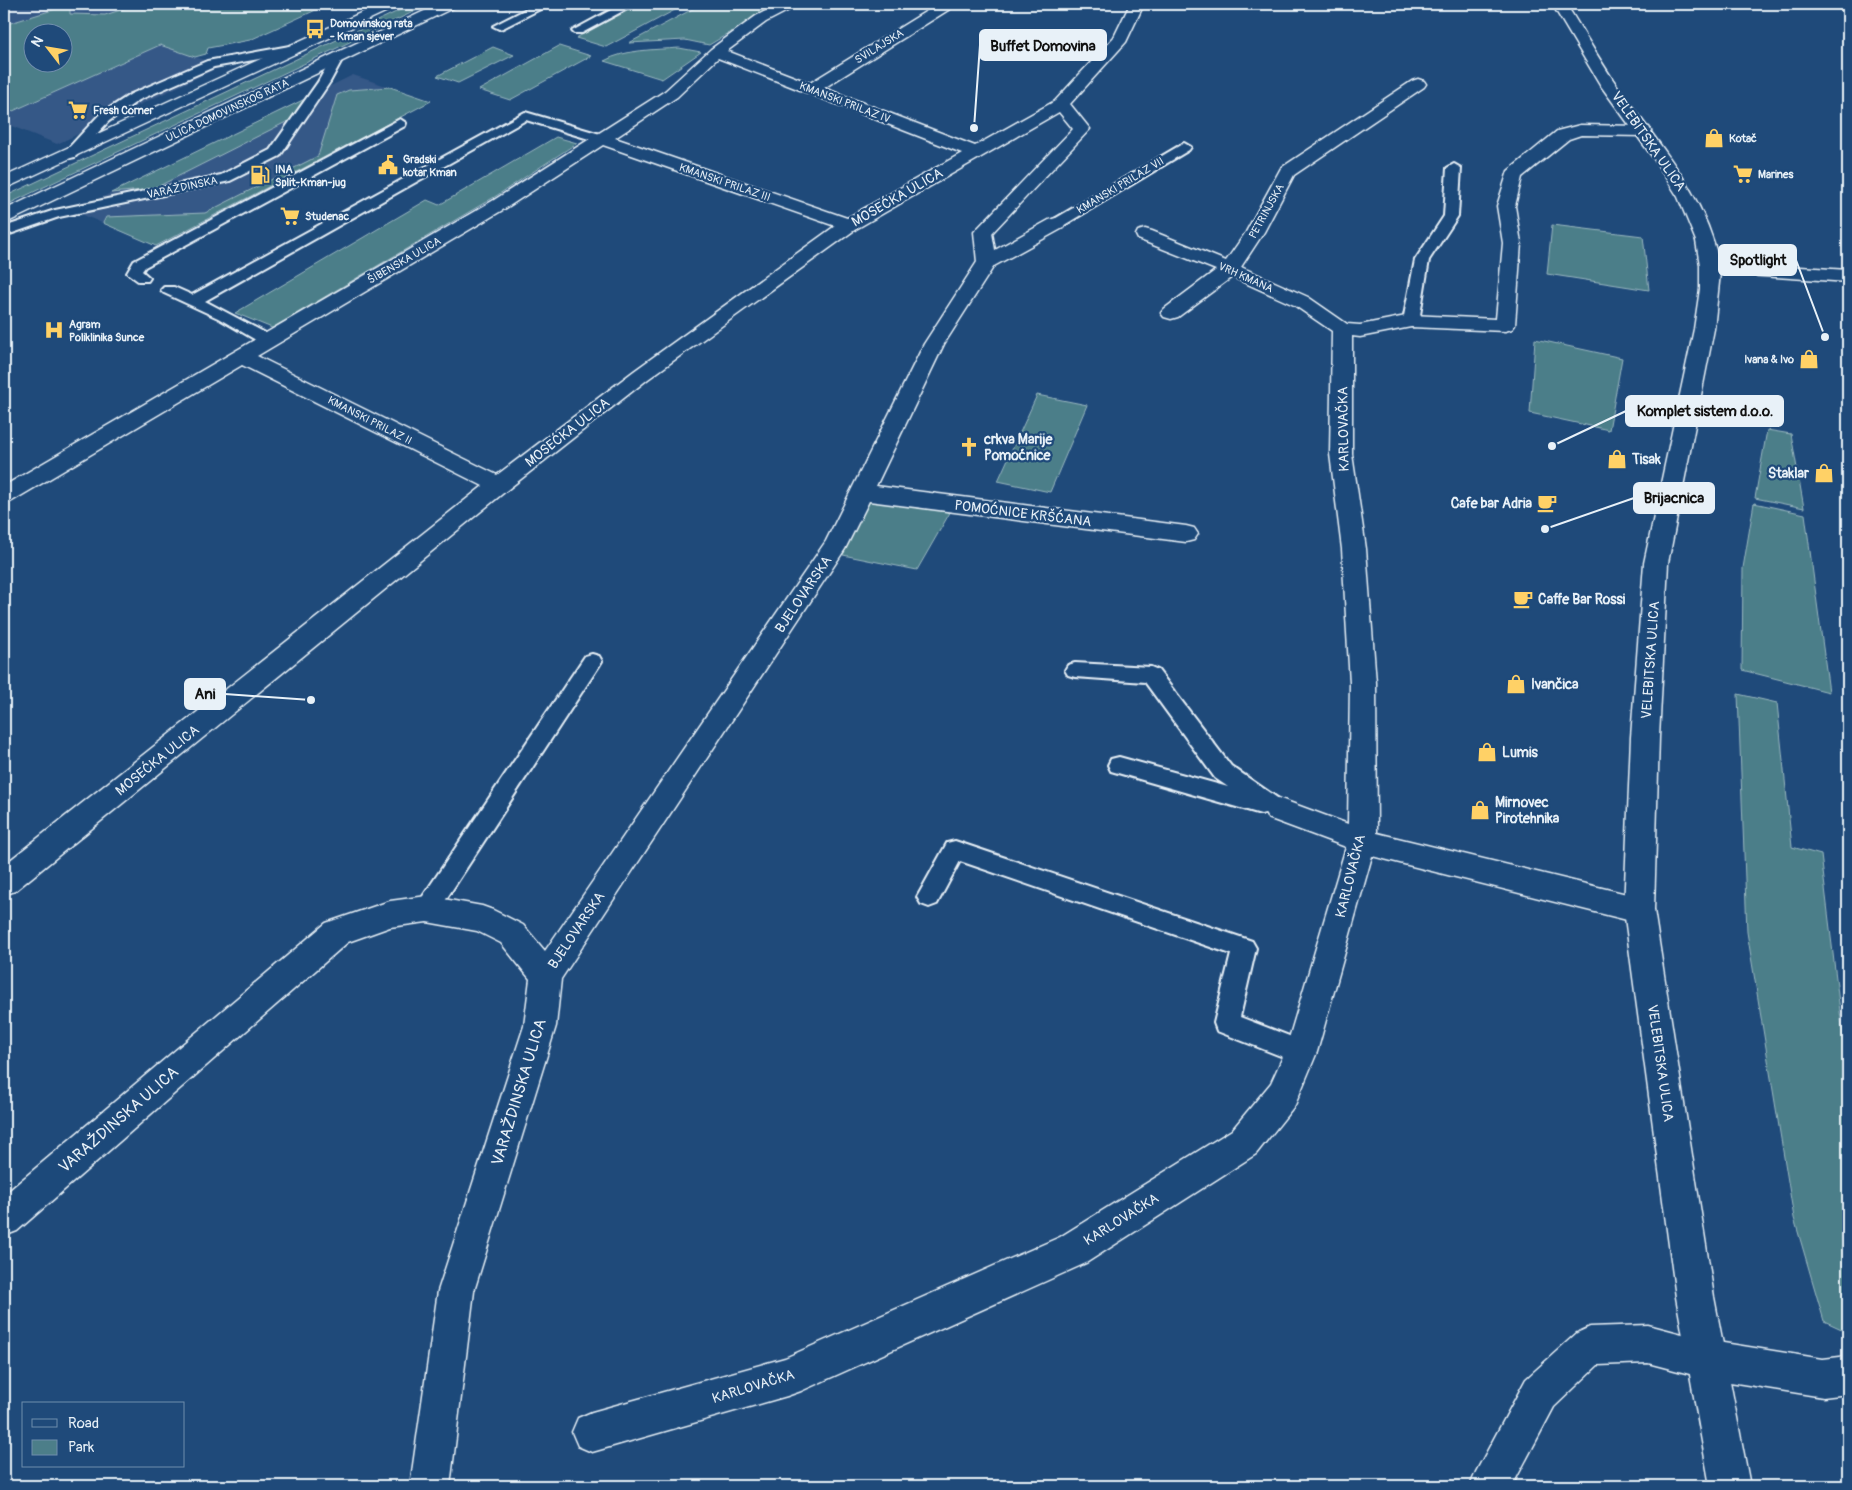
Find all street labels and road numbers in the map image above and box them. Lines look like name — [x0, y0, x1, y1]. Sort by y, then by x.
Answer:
street label: SVILAJSKA — [853, 26, 906, 66]
street label: ULICA DOMOVINSKOG RATA — [164, 76, 291, 145]
street label: KMANSKI PRILAZ IV — [798, 79, 892, 126]
street label: VELEBITSKA ULICA — [1608, 88, 1689, 195]
street label: KMANSKI PRILAZ VII — [1074, 154, 1166, 217]
street label: KMANSKI PRILAZ III — [677, 161, 772, 204]
street label: MOSEĆKA ULICA — [848, 164, 946, 230]
street label: VARAŽDINSKA — [146, 174, 219, 201]
street label: PETRINJSKA — [1246, 182, 1287, 241]
street label: ŠIBENSKA ULICA — [365, 233, 443, 287]
street label: VRH KMANA — [1216, 260, 1275, 295]
street label: KARLOVAČKA — [1333, 386, 1353, 472]
street label: MOSEĆKA ULICA — [521, 393, 613, 471]
street label: KMANSKI PRILAZ II — [326, 394, 414, 447]
street label: POMOĆNICE KRŠĆANA — [953, 496, 1093, 530]
street label: BJELOVARSKA — [772, 553, 835, 636]
street label: VELEBITSKA ULICA — [1638, 601, 1663, 720]
street label: MOSEĆKA ULICA — [111, 721, 203, 799]
street label: KARLOVAČKA — [1331, 833, 1369, 919]
street label: BJELOVARSKA — [545, 889, 608, 972]
street label: VELEBITSKA ULICA — [1644, 1003, 1677, 1123]
street label: VARAŽDINSKA ULICA — [487, 1017, 551, 1168]
street label: VARAŽDINSKA ULICA — [55, 1062, 183, 1177]
street label: KARLOVAČKA — [1080, 1189, 1162, 1249]
street label: KARLOVAČKA — [710, 1365, 796, 1407]

